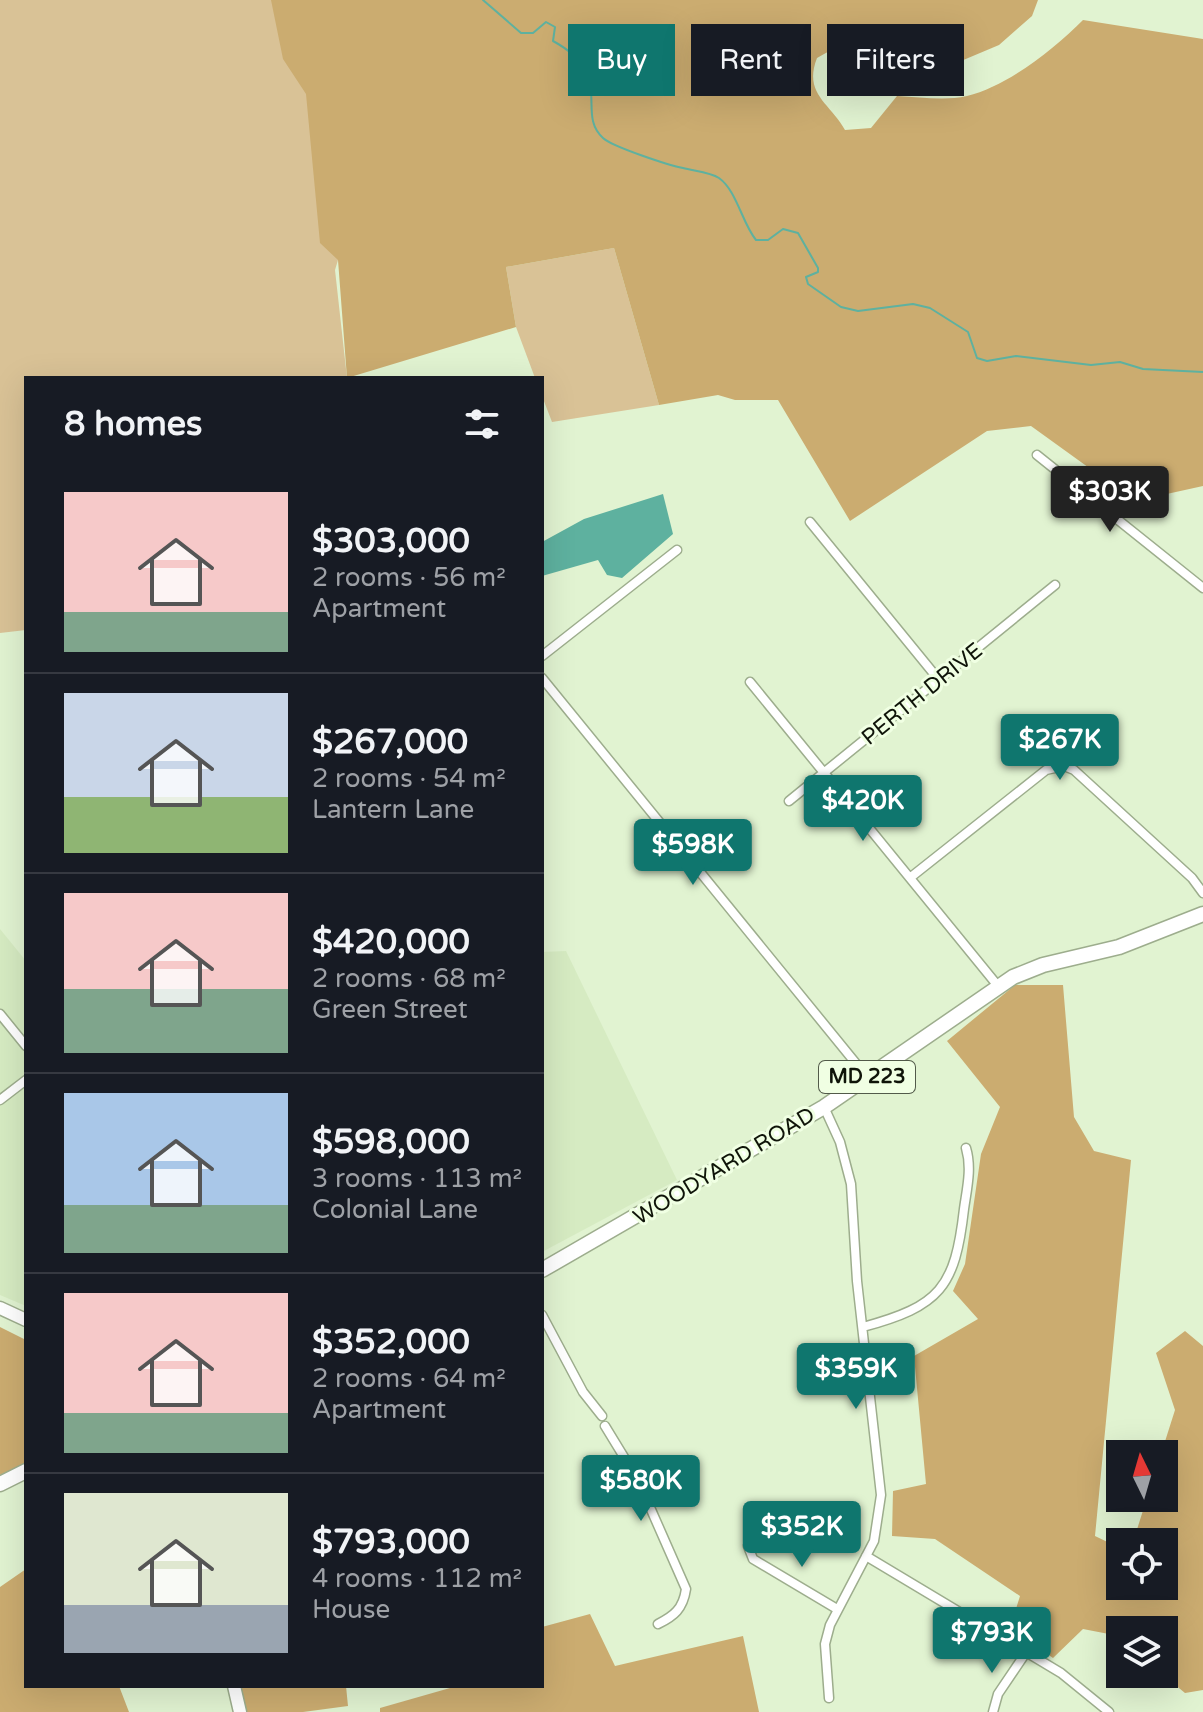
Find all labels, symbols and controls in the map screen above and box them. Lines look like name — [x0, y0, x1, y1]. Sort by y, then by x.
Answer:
chip: Buy — [568, 24, 675, 96]
chip: Rent — [691, 24, 811, 96]
chip: Filters — [827, 24, 964, 96]
icon: filters — [460, 402, 504, 446]
text: 8 homes — [64, 404, 202, 445]
pin: $303K — [1054, 466, 1166, 534]
text: $303K — [1069, 476, 1151, 507]
text: $303,000 — [312, 521, 470, 562]
icon: home — [128, 524, 224, 620]
text: 2 rooms · 56 m² — [312, 562, 506, 593]
text: Apartment — [312, 593, 446, 624]
street label: PERTH DRIVE — [856, 637, 988, 751]
pin: $267K — [1004, 714, 1116, 782]
text: $267,000 — [312, 722, 468, 763]
text: $267K — [1019, 724, 1101, 755]
icon: home — [128, 725, 224, 821]
text: 2 rooms · 54 m² — [312, 763, 506, 794]
pin: $420K — [807, 775, 919, 843]
text: $420K — [822, 785, 904, 816]
text: Lantern Lane — [312, 794, 474, 825]
pin: $598K — [637, 819, 749, 887]
text: $598K — [652, 829, 734, 860]
text: $420,000 — [312, 922, 470, 963]
icon: home — [128, 925, 224, 1021]
text: 2 rooms · 68 m² — [312, 963, 506, 994]
text: Green Street — [312, 994, 468, 1025]
road number: MD 223 — [819, 1061, 915, 1093]
street label: WOODYARD ROAD — [629, 1102, 819, 1230]
text: $598,000 — [312, 1122, 470, 1163]
icon: home — [128, 1125, 224, 1221]
text: 3 rooms · 113 m² — [312, 1163, 522, 1194]
text: Colonial Lane — [312, 1194, 478, 1225]
text: $352,000 — [312, 1322, 470, 1363]
icon: home — [128, 1325, 224, 1421]
pin: $359K — [800, 1343, 912, 1411]
text: $359K — [815, 1353, 897, 1384]
text: 2 rooms · 64 m² — [312, 1363, 506, 1394]
text: Apartment — [312, 1394, 446, 1425]
north arrow — [1106, 1440, 1178, 1512]
map controls — [1106, 1440, 1178, 1688]
pin: $580K — [585, 1455, 697, 1523]
text: $580K — [600, 1465, 682, 1496]
pin: $352K — [746, 1501, 858, 1569]
text: $352K — [761, 1511, 843, 1542]
text: $793,000 — [312, 1522, 470, 1563]
icon: home — [128, 1525, 224, 1621]
button: locate — [1106, 1528, 1178, 1600]
text: 4 rooms · 112 m² — [312, 1563, 522, 1594]
text: House — [312, 1594, 390, 1625]
pin: $793K — [936, 1607, 1048, 1675]
button: layers — [1106, 1616, 1178, 1688]
text: $793K — [951, 1617, 1033, 1648]

